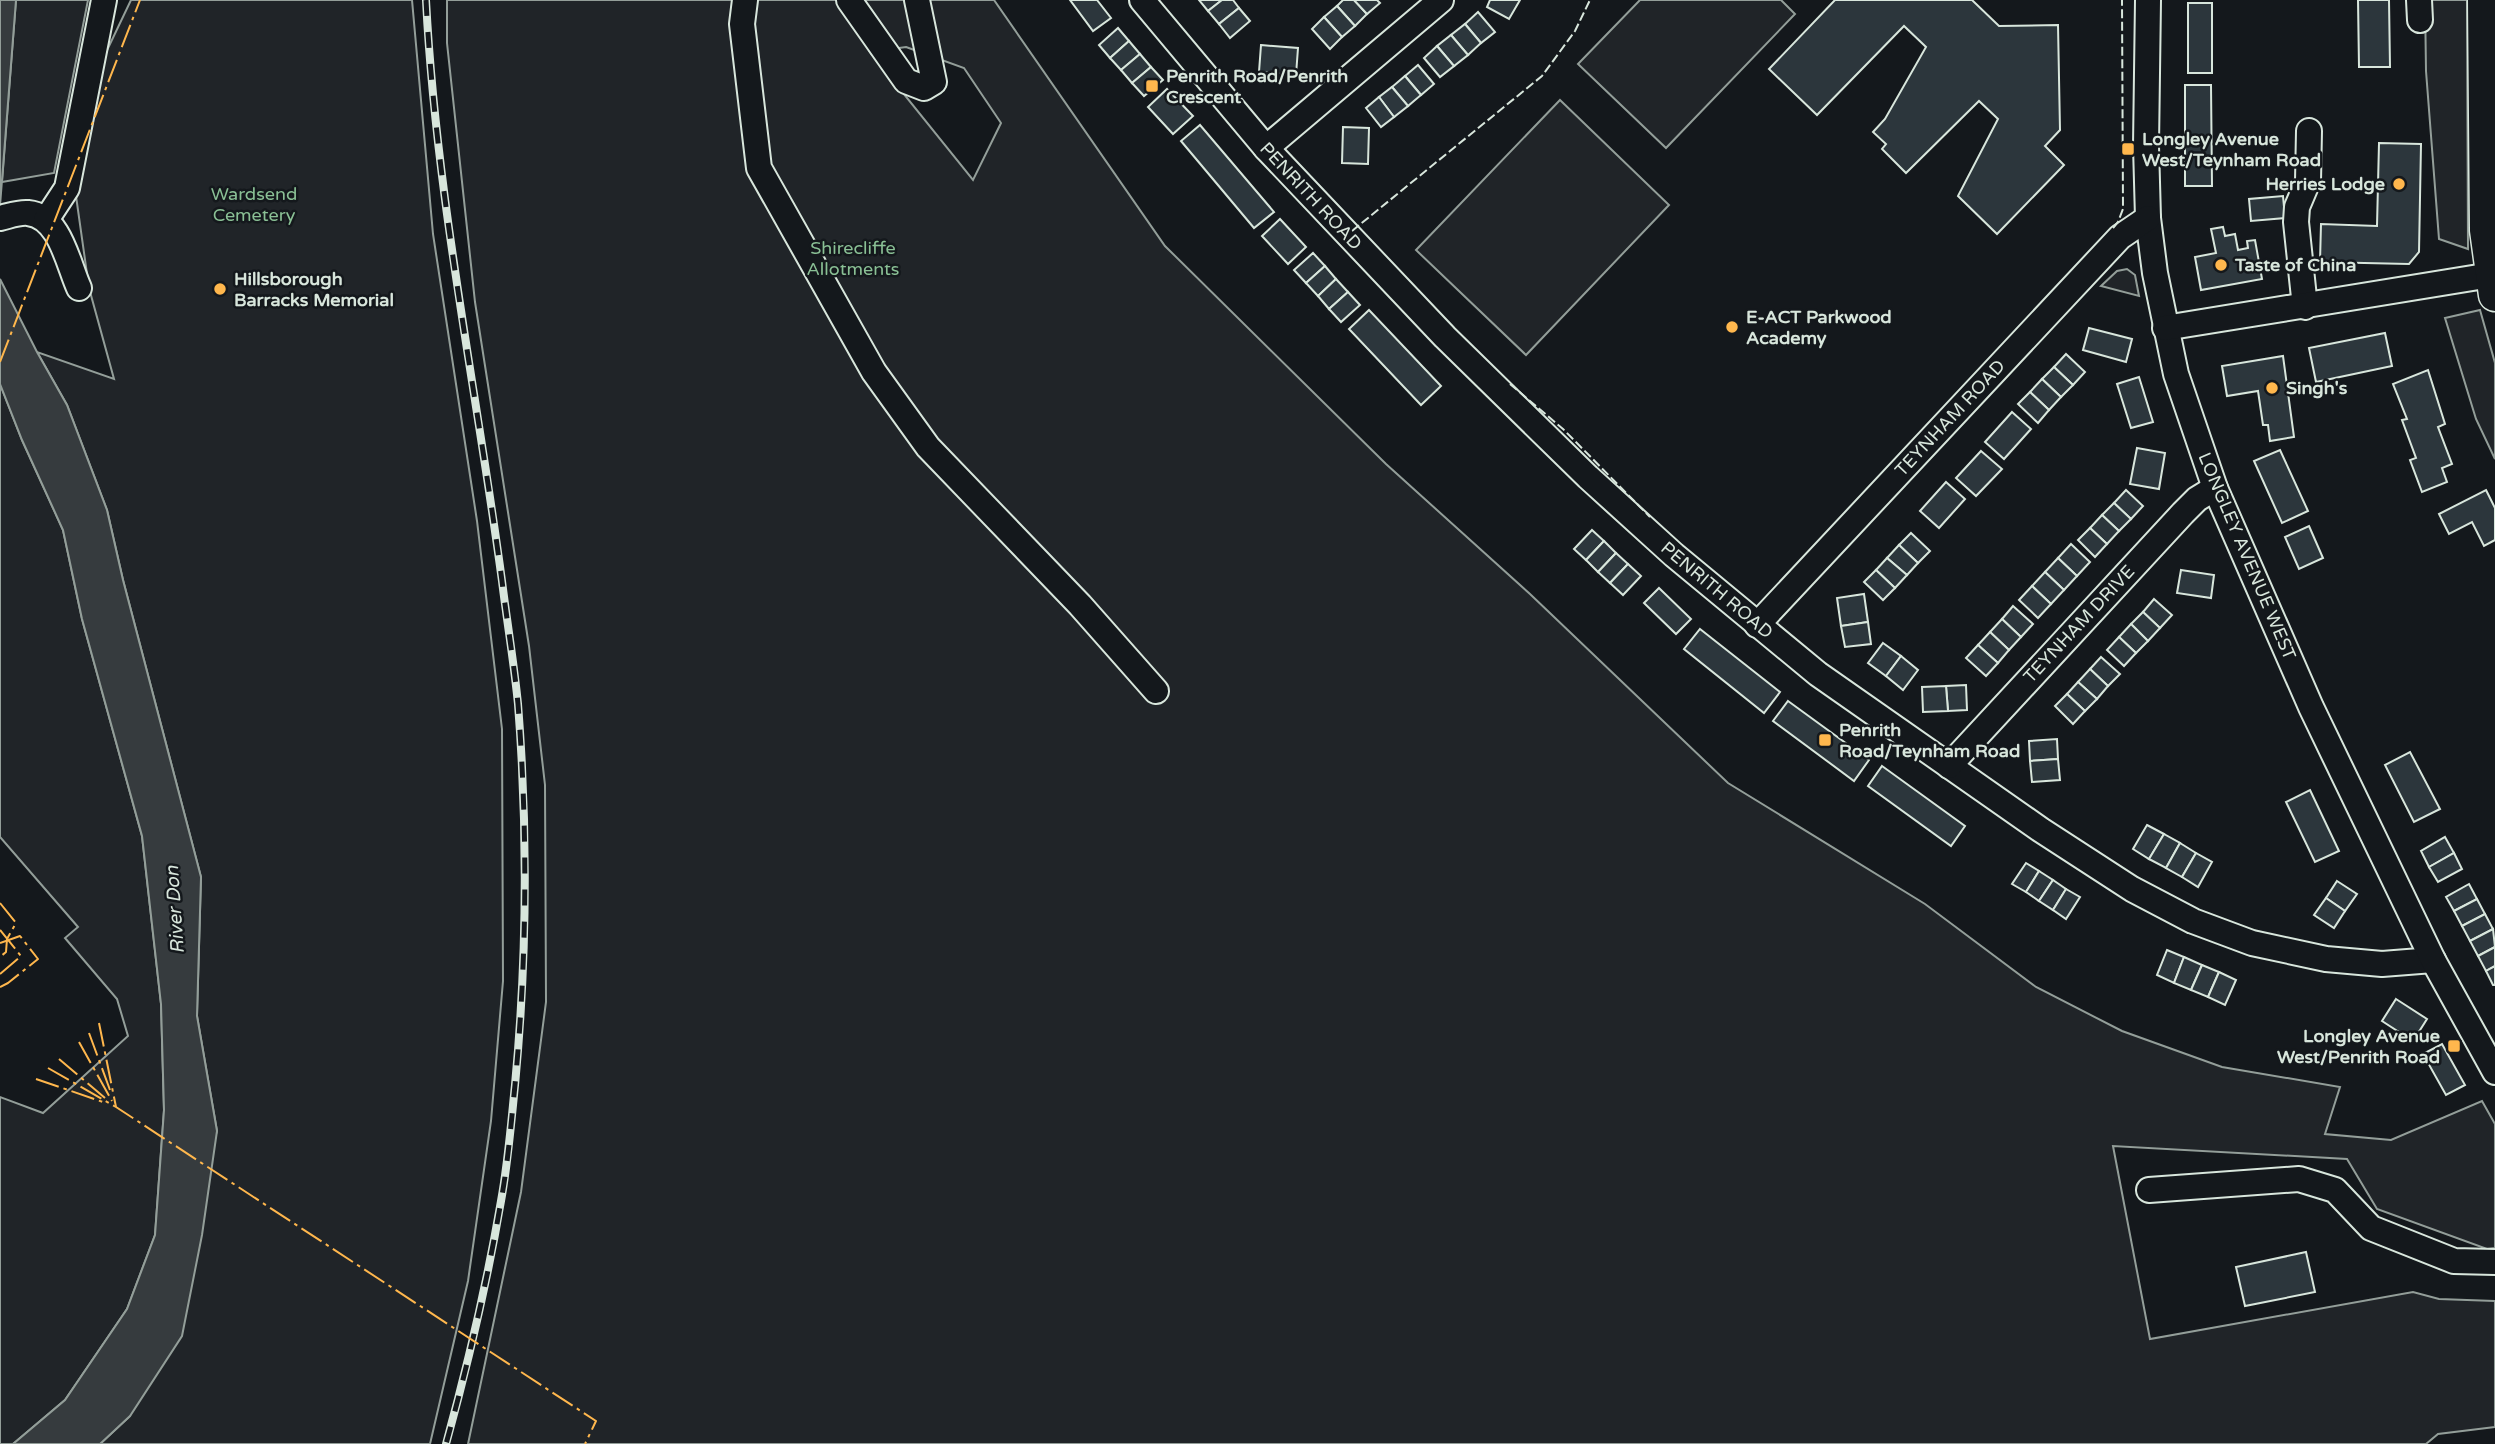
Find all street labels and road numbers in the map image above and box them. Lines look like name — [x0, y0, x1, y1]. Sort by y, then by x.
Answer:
street label: PENRITH ROAD — [1255, 138, 1367, 254]
street label: TEYNHAM ROAD — [1890, 355, 2010, 481]
street label: LONGLEY AVENUE WEST — [2193, 449, 2301, 663]
street label: PENRITH ROAD — [1657, 537, 1777, 643]
street label: TEYNHAM DRIVE — [2019, 561, 2139, 687]

